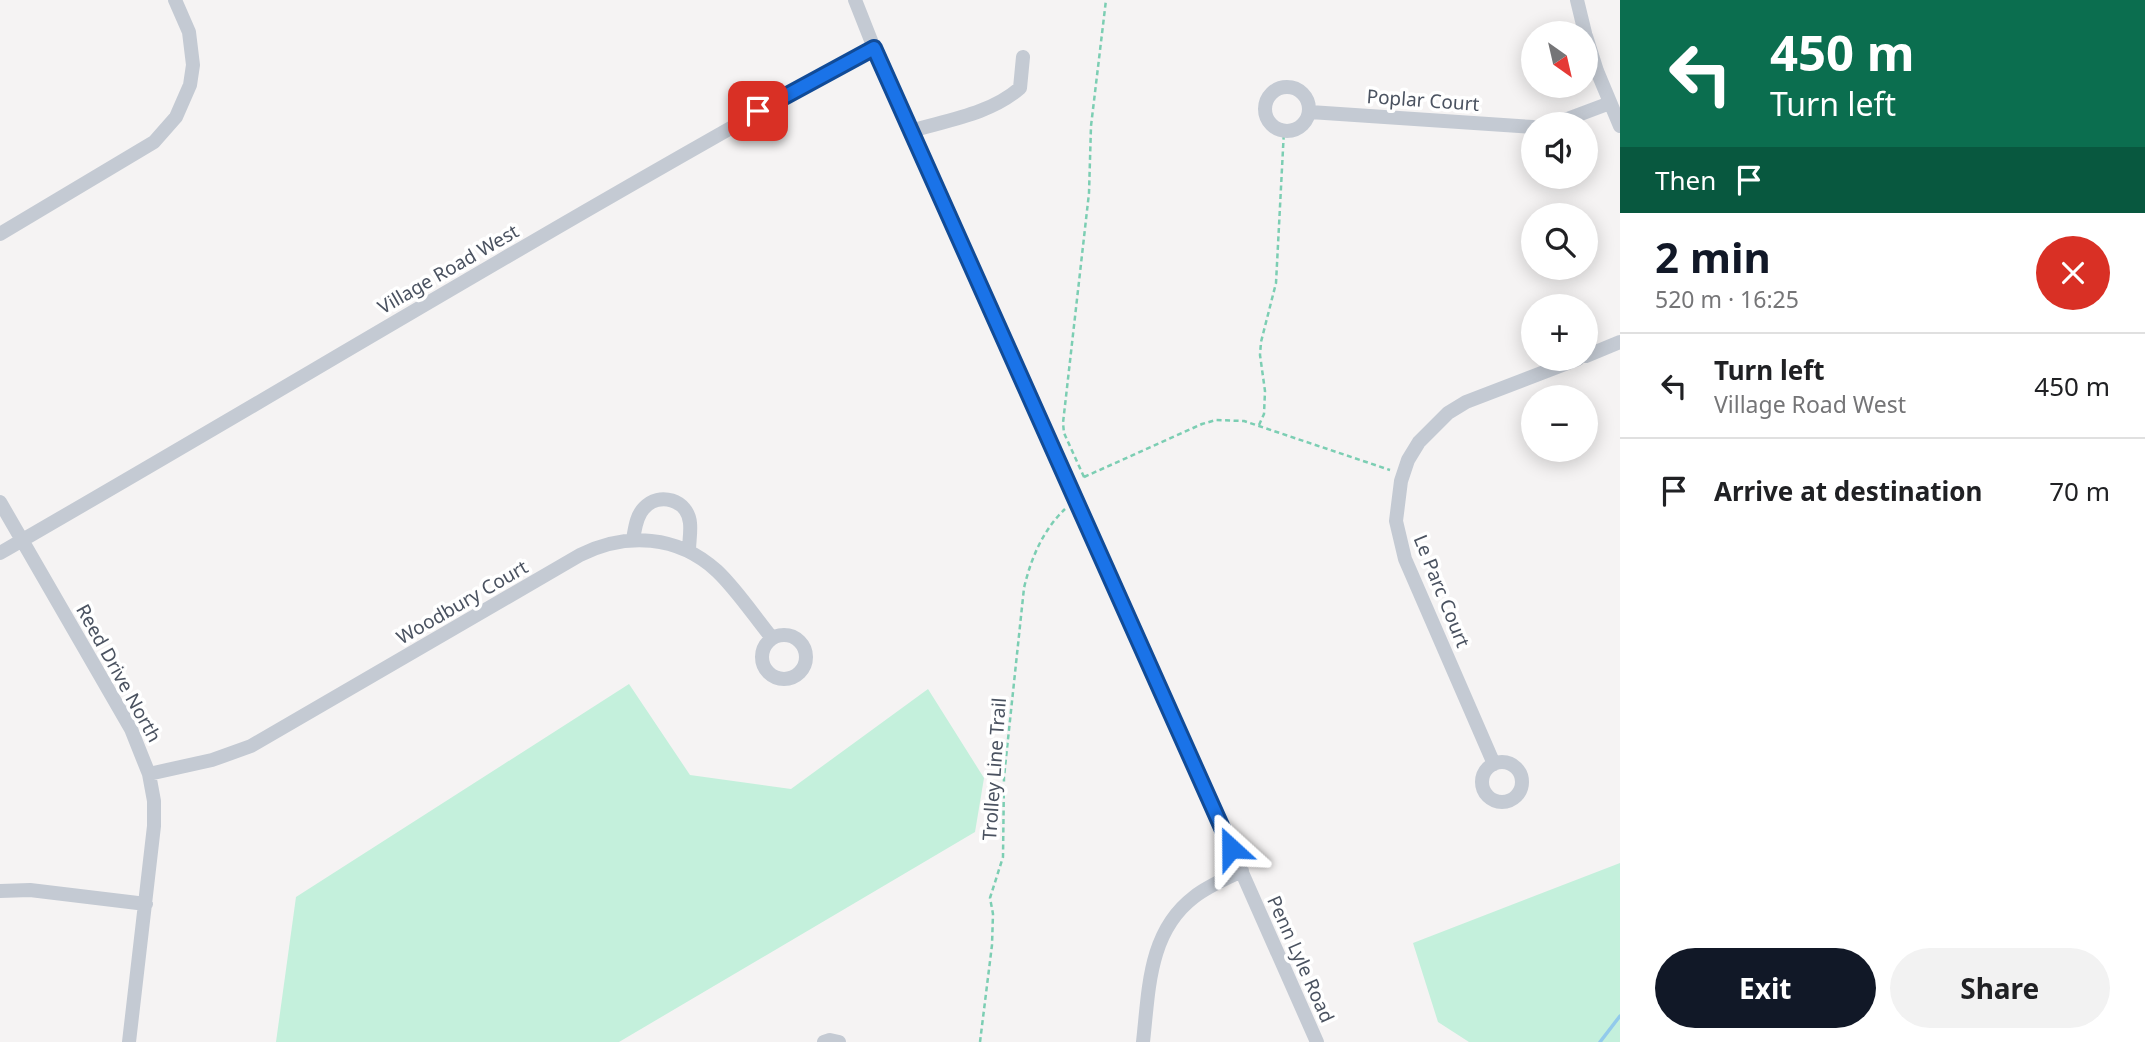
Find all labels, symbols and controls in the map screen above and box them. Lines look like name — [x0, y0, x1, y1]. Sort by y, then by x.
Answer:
text: 450 m — [1770, 19, 1915, 85]
north arrow — [1521, 21, 1598, 98]
map controls — [1521, 21, 1598, 462]
icon: left — [1655, 28, 1746, 119]
pin — [728, 81, 788, 141]
text: Turn left — [1770, 82, 1896, 125]
street label: Poplar Court — [1366, 83, 1480, 117]
icon: arrive — [739, 92, 777, 130]
button: sound — [1521, 112, 1598, 189]
icon: arrive — [1730, 161, 1768, 199]
text: Then — [1655, 162, 1716, 198]
button: search — [1521, 203, 1598, 280]
street label: Village Road West — [373, 218, 523, 320]
text: 2 min — [1655, 228, 1771, 285]
button: close — [2036, 236, 2110, 310]
text: 520 m · 16:25 — [1655, 283, 1799, 315]
button: + — [1521, 294, 1598, 371]
text: Turn left — [1714, 352, 1825, 388]
icon: left — [1655, 367, 1693, 405]
text: 450 m — [2034, 368, 2110, 404]
button: − — [1521, 385, 1598, 462]
text: Village Road West — [1714, 388, 1906, 420]
icon: arrive — [1655, 472, 1693, 510]
text: Arrive at destination — [1714, 473, 1983, 509]
text: 70 m — [2049, 473, 2110, 509]
street label: Le Parc Court — [1408, 531, 1476, 651]
street label: Woodbury Court — [391, 554, 533, 650]
street label: Reed Drive North — [70, 599, 168, 747]
street label: Trolley Line Trail — [976, 697, 1012, 841]
position arrow — [1194, 811, 1268, 885]
street label: Penn Lyle Road — [1261, 891, 1341, 1027]
button: Exit — [1655, 948, 1876, 1028]
button: Share — [1890, 948, 2110, 1028]

